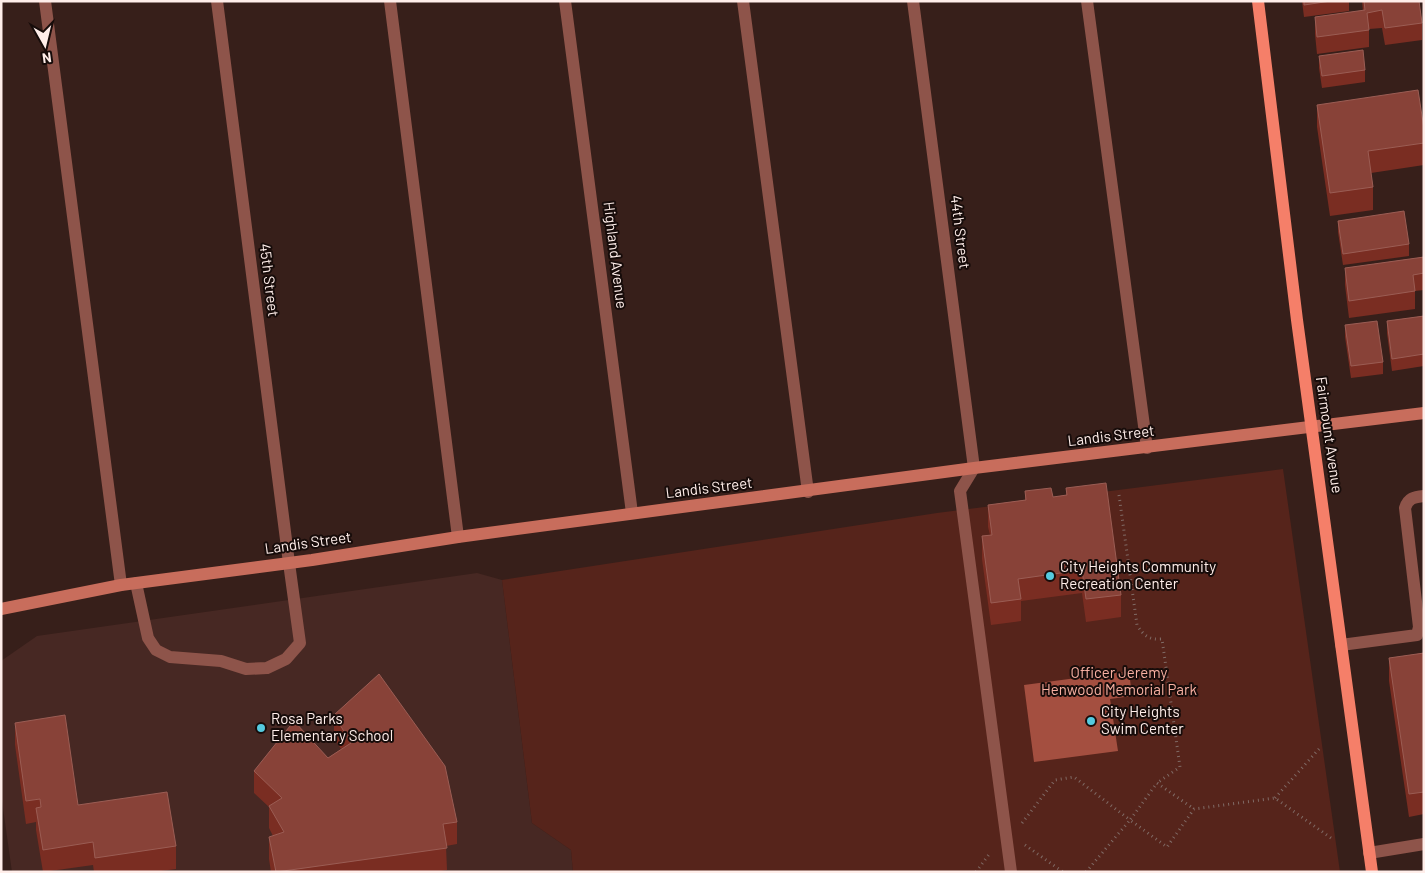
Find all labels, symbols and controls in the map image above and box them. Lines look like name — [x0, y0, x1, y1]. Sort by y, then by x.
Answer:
north arrow — [20, 20, 70, 70]
text: N — [41, 49, 53, 67]
street label: 44th Street — [948, 194, 974, 270]
street label: Highland Avenue — [600, 200, 631, 309]
street label: 45th Street — [257, 242, 283, 317]
street label: Fairmount Avenue — [1313, 375, 1347, 494]
street label: Landis Street — [1066, 421, 1155, 449]
street label: Landis Street — [664, 473, 753, 501]
street label: Landis Street — [263, 527, 352, 557]
place label: City Heights Community Recreation Center — [1060, 557, 1216, 592]
marker: City Heights Community Recreation Center — [1044, 570, 1056, 582]
park label: Officer Jeremy Henwood Memorial Park — [1041, 663, 1197, 698]
place label: City Heights Swim Center — [1101, 702, 1184, 737]
place label: Rosa Parks Elementary School — [271, 709, 393, 744]
marker: City Heights Swim Center — [1085, 715, 1097, 727]
marker: Rosa Parks Elementary School — [255, 722, 267, 734]

